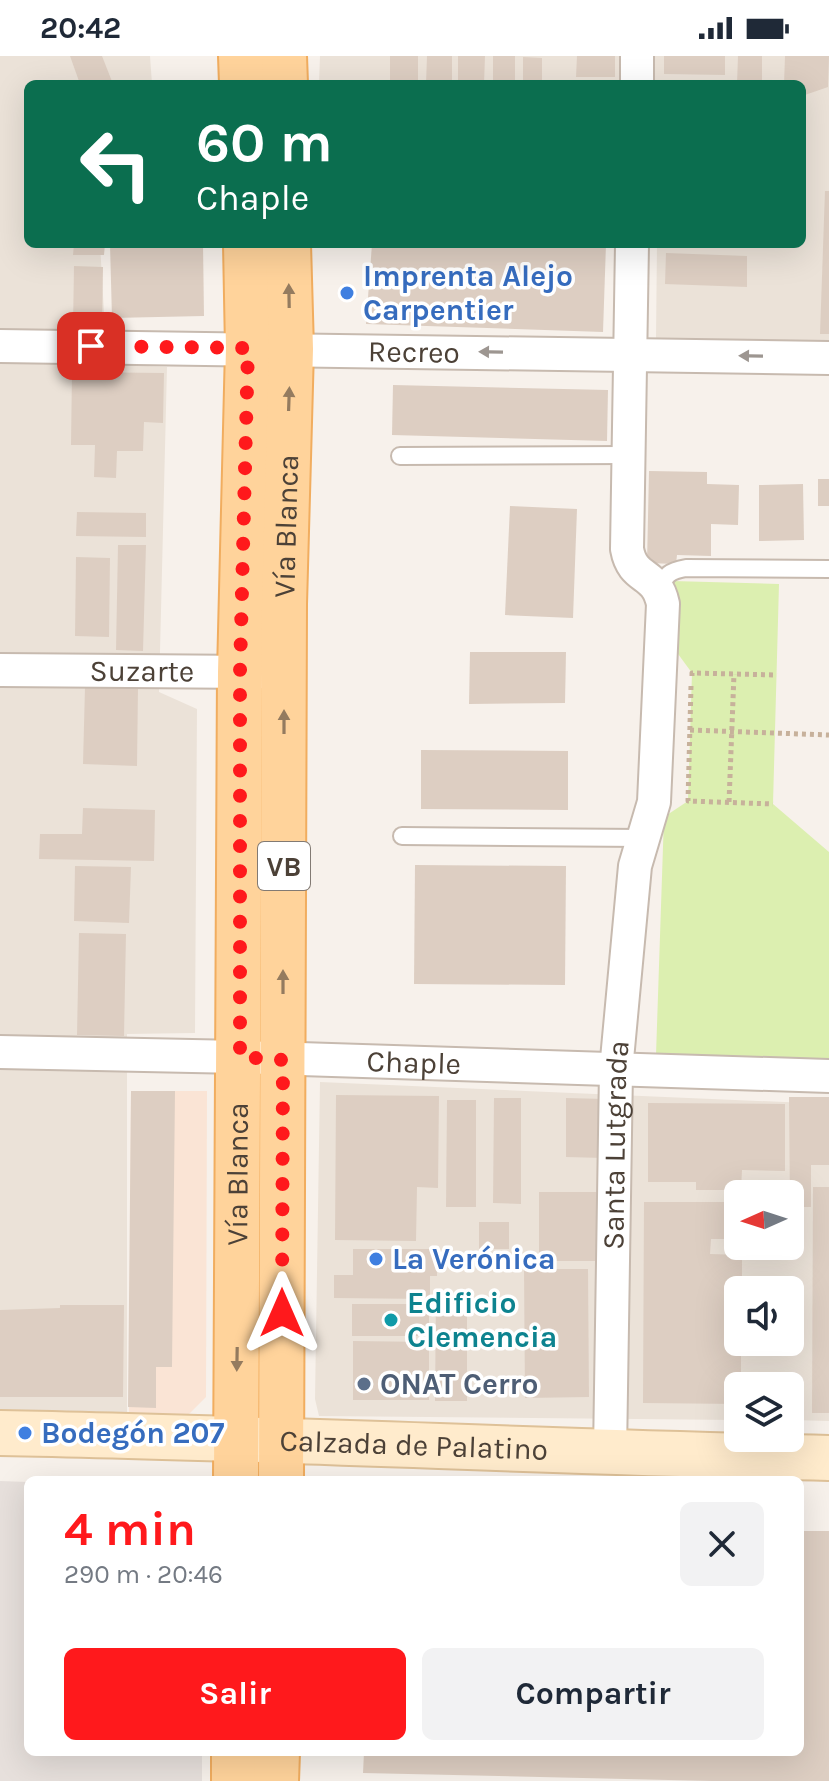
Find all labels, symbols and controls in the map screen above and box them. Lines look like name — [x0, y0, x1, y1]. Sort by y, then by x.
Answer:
text: 20:42 — [40, 10, 121, 46]
text: 60 m — [196, 110, 333, 175]
icon: left — [64, 112, 168, 216]
text: Chaple — [196, 177, 309, 219]
place label: Imprenta Alejo Carpentier — [363, 258, 573, 328]
one-way arrow — [283, 283, 296, 308]
marker: Imprenta Alejo Carpentier — [338, 284, 356, 302]
pin — [57, 312, 125, 380]
icon: arrive — [69, 324, 113, 368]
street label: Recreo — [368, 333, 460, 371]
one-way arrow — [478, 346, 503, 358]
one-way arrow — [738, 350, 763, 363]
one-way arrow — [283, 386, 296, 411]
street label: Vía Blanca — [266, 454, 306, 598]
street label: Suzarte — [90, 653, 194, 689]
one-way arrow — [278, 709, 290, 734]
road number: VB — [258, 842, 310, 890]
one-way arrow — [277, 969, 289, 994]
street label: Santa Lutgrada — [595, 1039, 637, 1250]
street label: Chaple — [366, 1043, 462, 1082]
street label: Vía Blanca — [219, 1102, 256, 1246]
north arrow — [724, 1180, 804, 1260]
map controls — [724, 1180, 804, 1452]
place label: La Verónica — [392, 1241, 555, 1277]
marker: La Verónica — [367, 1250, 385, 1268]
position arrow — [240, 1271, 324, 1355]
button: sound — [724, 1276, 804, 1356]
place label: Edificio Clemencia — [407, 1285, 557, 1355]
marker: Edificio Clemencia — [382, 1311, 400, 1329]
one-way arrow — [231, 1347, 244, 1372]
place label: ONAT Cerro — [380, 1366, 538, 1402]
button: layers — [724, 1372, 804, 1452]
marker: ONAT Cerro — [355, 1375, 373, 1393]
place label: Bodegón 207 — [41, 1415, 225, 1451]
street label: Calzada de Palatino — [279, 1422, 549, 1468]
marker: Bodegón 207 — [16, 1424, 34, 1442]
text: 4 min — [64, 1501, 196, 1557]
button: close — [680, 1502, 764, 1586]
text: 290 m · 20:46 — [64, 1559, 223, 1590]
button: Salir — [64, 1648, 406, 1740]
button: Compartir — [422, 1648, 764, 1740]

